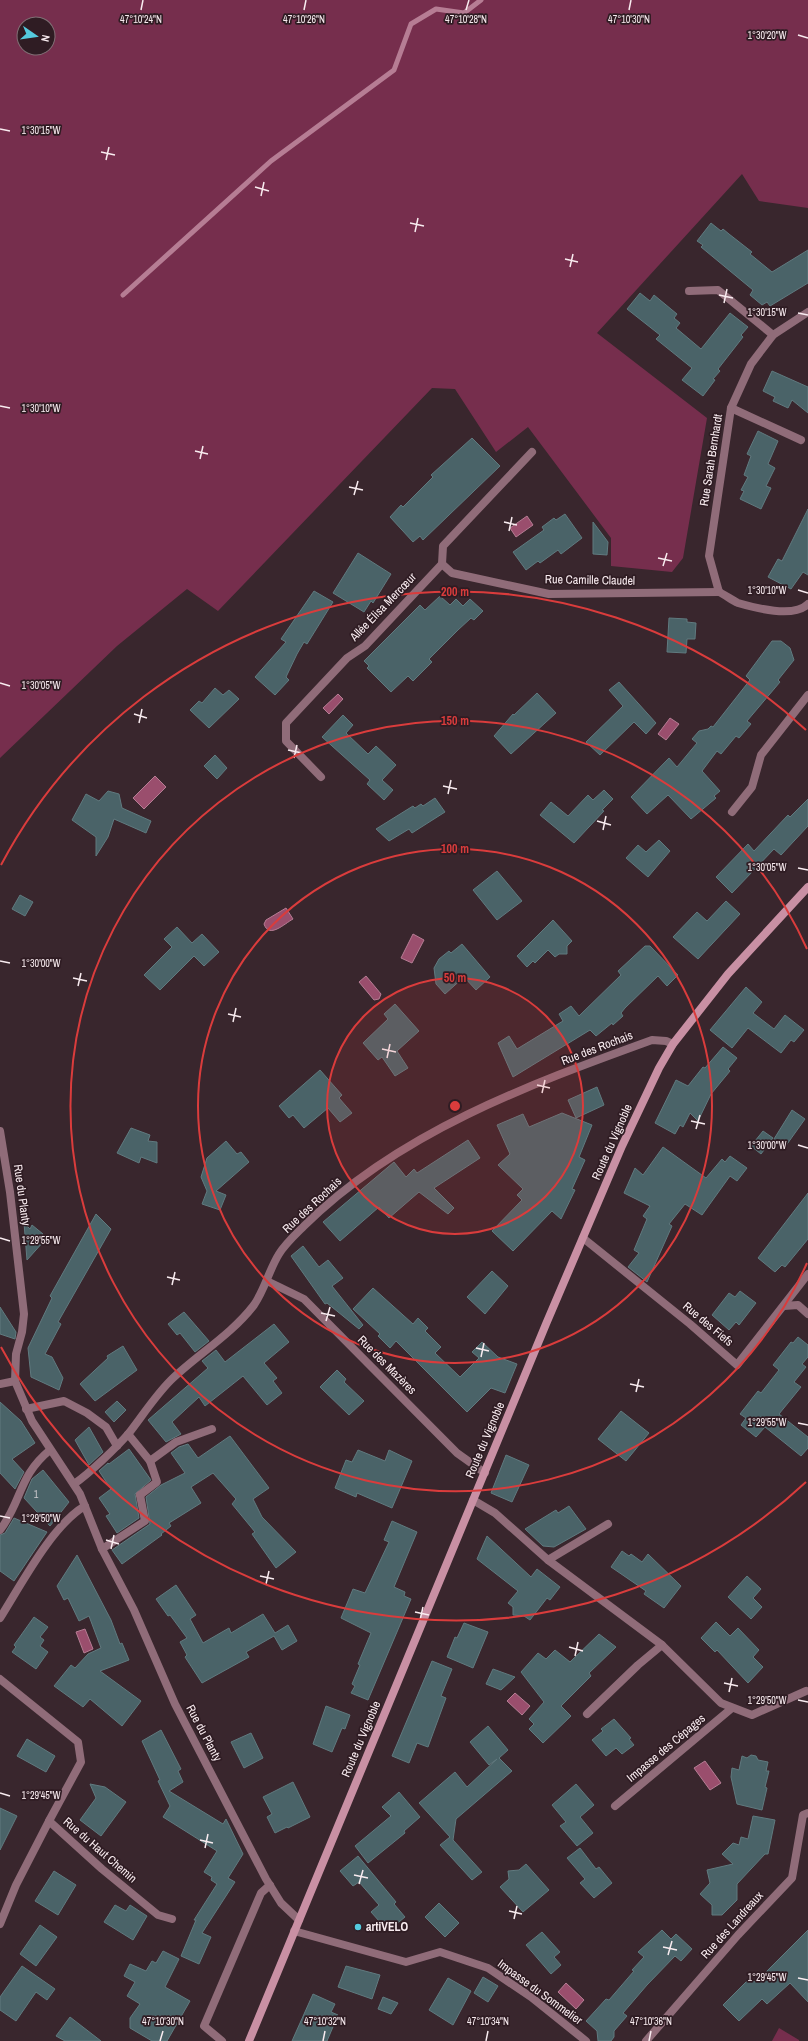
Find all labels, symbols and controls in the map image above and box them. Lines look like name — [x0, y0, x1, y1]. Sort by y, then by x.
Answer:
text: 47°10'24"N — [120, 13, 162, 26]
text: 47°10'26"N — [283, 13, 325, 26]
text: 47°10'28"N — [445, 13, 487, 26]
text: 47°10'30"N — [608, 13, 650, 26]
north arrow — [16, 16, 56, 56]
text: 1°30'20"W — [747, 29, 787, 42]
text: N — [38, 34, 53, 43]
text: 1°30'15"W — [21, 124, 61, 137]
text: 1°30'15"W — [747, 306, 787, 319]
text: 1°30'10"W — [21, 402, 61, 415]
street label: Rue Sarah Bernhardt — [696, 413, 726, 507]
street label: Allée Élisa Mercœur — [346, 569, 420, 645]
street label: Rue Camille Claudel — [545, 571, 635, 589]
text: 200 m — [441, 584, 469, 600]
text: 1°30'10"W — [747, 584, 787, 597]
text: 1°30'05"W — [21, 679, 61, 692]
text: 150 m — [441, 713, 469, 729]
text: 100 m — [441, 841, 469, 857]
text: 1°30'05"W — [747, 861, 787, 874]
text: 1°30'00"W — [21, 957, 61, 970]
text: 50 m — [444, 970, 466, 986]
street label: Rue des Rochais — [559, 1027, 635, 1069]
centre of rings — [448, 1099, 462, 1113]
street label: Route du Vignoble — [588, 1102, 636, 1182]
text: 1°30'00"W — [747, 1139, 787, 1152]
street label: Rue du Planty — [10, 1163, 34, 1227]
street label: Rue des Rochais — [279, 1173, 345, 1237]
text: 1°29'55"W — [21, 1234, 61, 1247]
street label: Rue des Fiefs — [679, 1298, 737, 1350]
street label: Rue des Mazères — [354, 1332, 420, 1398]
street label: Route du Vignoble — [462, 1399, 508, 1481]
text: 1°29'55"W — [747, 1416, 787, 1429]
house number: 1 — [34, 1488, 39, 1501]
text: 1°29'50"W — [21, 1512, 61, 1525]
text: 1°29'50"W — [747, 1694, 787, 1707]
street label: Route du Vignoble — [338, 1698, 384, 1780]
street label: Rue du Planty — [182, 1702, 226, 1764]
street label: Impasse des Cépages — [623, 1710, 709, 1786]
text: 1°29'45"W — [21, 1789, 61, 1802]
street label: Rue du Haut Chemin — [60, 1814, 140, 1886]
street label: Rue des Landreaux — [697, 1888, 767, 1962]
place label: artiVELO — [366, 1919, 408, 1935]
marker: artiVELO — [353, 1922, 363, 1932]
street label: Impasse du Sommelier — [494, 1956, 586, 2029]
text: 1°29'45"W — [747, 1971, 787, 1984]
text: 47°10'30"N — [142, 2015, 184, 2028]
text: 47°10'32"N — [304, 2015, 346, 2028]
text: 47°10'34"N — [467, 2015, 509, 2028]
text: 47°10'36"N — [630, 2015, 672, 2028]

